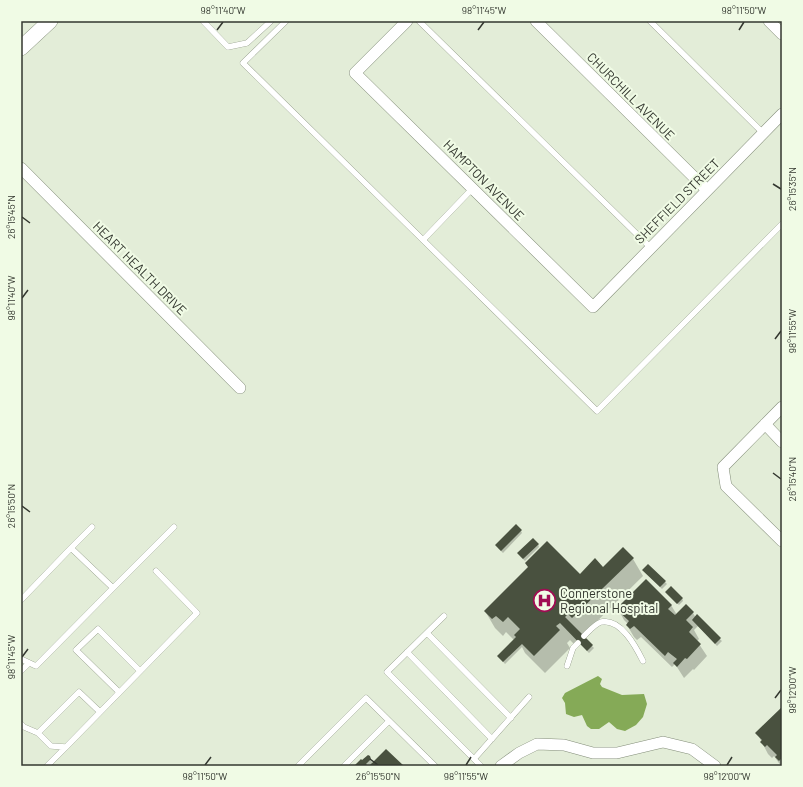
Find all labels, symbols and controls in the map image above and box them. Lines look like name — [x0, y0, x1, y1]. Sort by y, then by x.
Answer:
text: 98°11'40"W — [200, 4, 246, 16]
text: 98°11'45"W — [462, 4, 506, 16]
text: 98°11'50"W — [722, 4, 767, 16]
street label: CHURCHILL AVENUE — [584, 49, 678, 143]
street label: HAMPTON AVENUE — [440, 136, 528, 224]
street label: SHEFFIELD STREET — [631, 155, 723, 247]
text: 26°15'35"N — [786, 167, 798, 211]
text: 26°15'45"N — [5, 195, 17, 239]
street label: HEART HEALTH DRIVE — [90, 218, 190, 318]
text: 98°11'40"W — [5, 275, 17, 321]
text: 98°11'55"W — [786, 309, 798, 353]
text: 26°15'40"N — [786, 457, 798, 501]
text: 26°15'50"N — [5, 484, 17, 528]
place label: Connerstone Regional Hospital — [560, 585, 658, 616]
hospital icon: Connerstone Regional Hospital — [532, 587, 558, 613]
text: 98°11'45"W — [5, 635, 17, 679]
text: 98°12'00"W — [786, 666, 798, 714]
text: 98°11'50"W — [183, 770, 228, 782]
text: 26°15'50"N — [356, 770, 400, 782]
text: 98°11'55"W — [444, 770, 488, 782]
text: 98°12'00"W — [703, 770, 751, 782]

